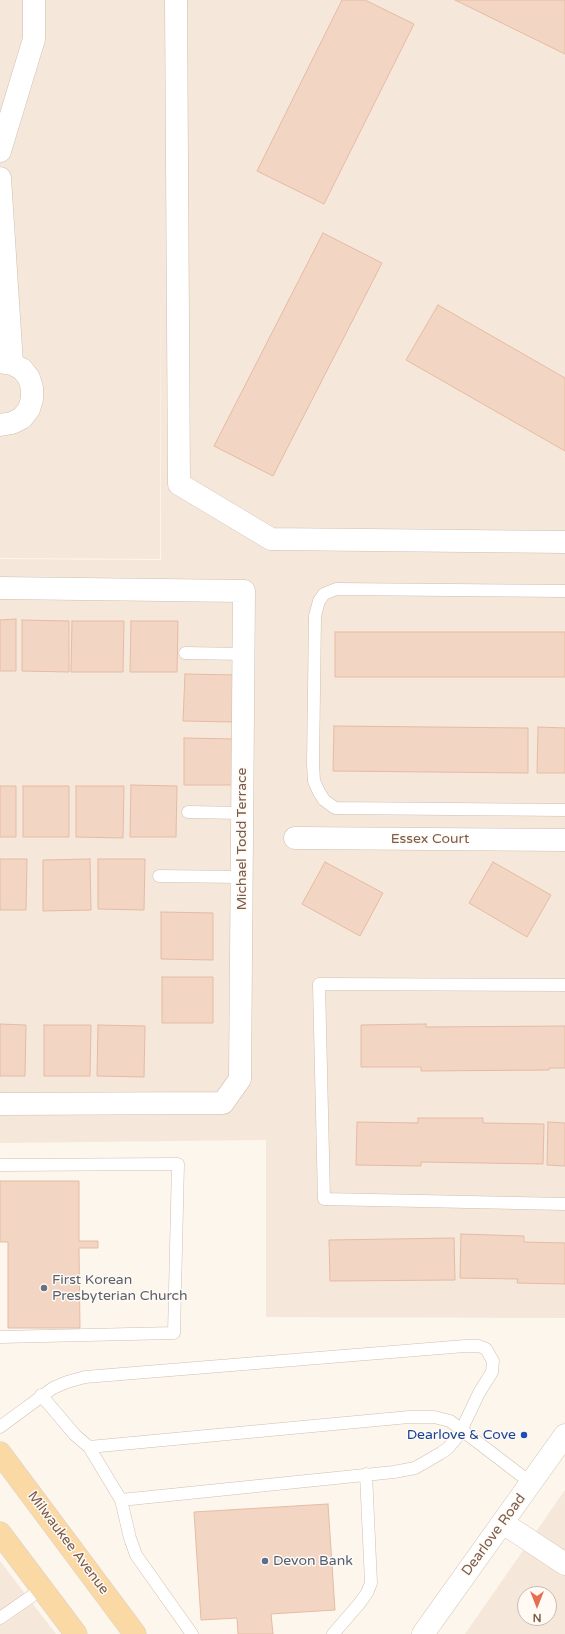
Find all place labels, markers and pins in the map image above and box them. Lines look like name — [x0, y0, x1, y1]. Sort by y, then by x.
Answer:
place label: First Korean Presbyterian Church — [52, 1272, 188, 1304]
marker: First Korean Presbyterian Church — [39, 1283, 49, 1293]
place label: Dearlove & Cove — [407, 1427, 516, 1443]
marker: Dearlove & Cove — [519, 1430, 529, 1440]
place label: Devon Bank — [273, 1553, 353, 1569]
marker: Devon Bank — [260, 1556, 270, 1566]

